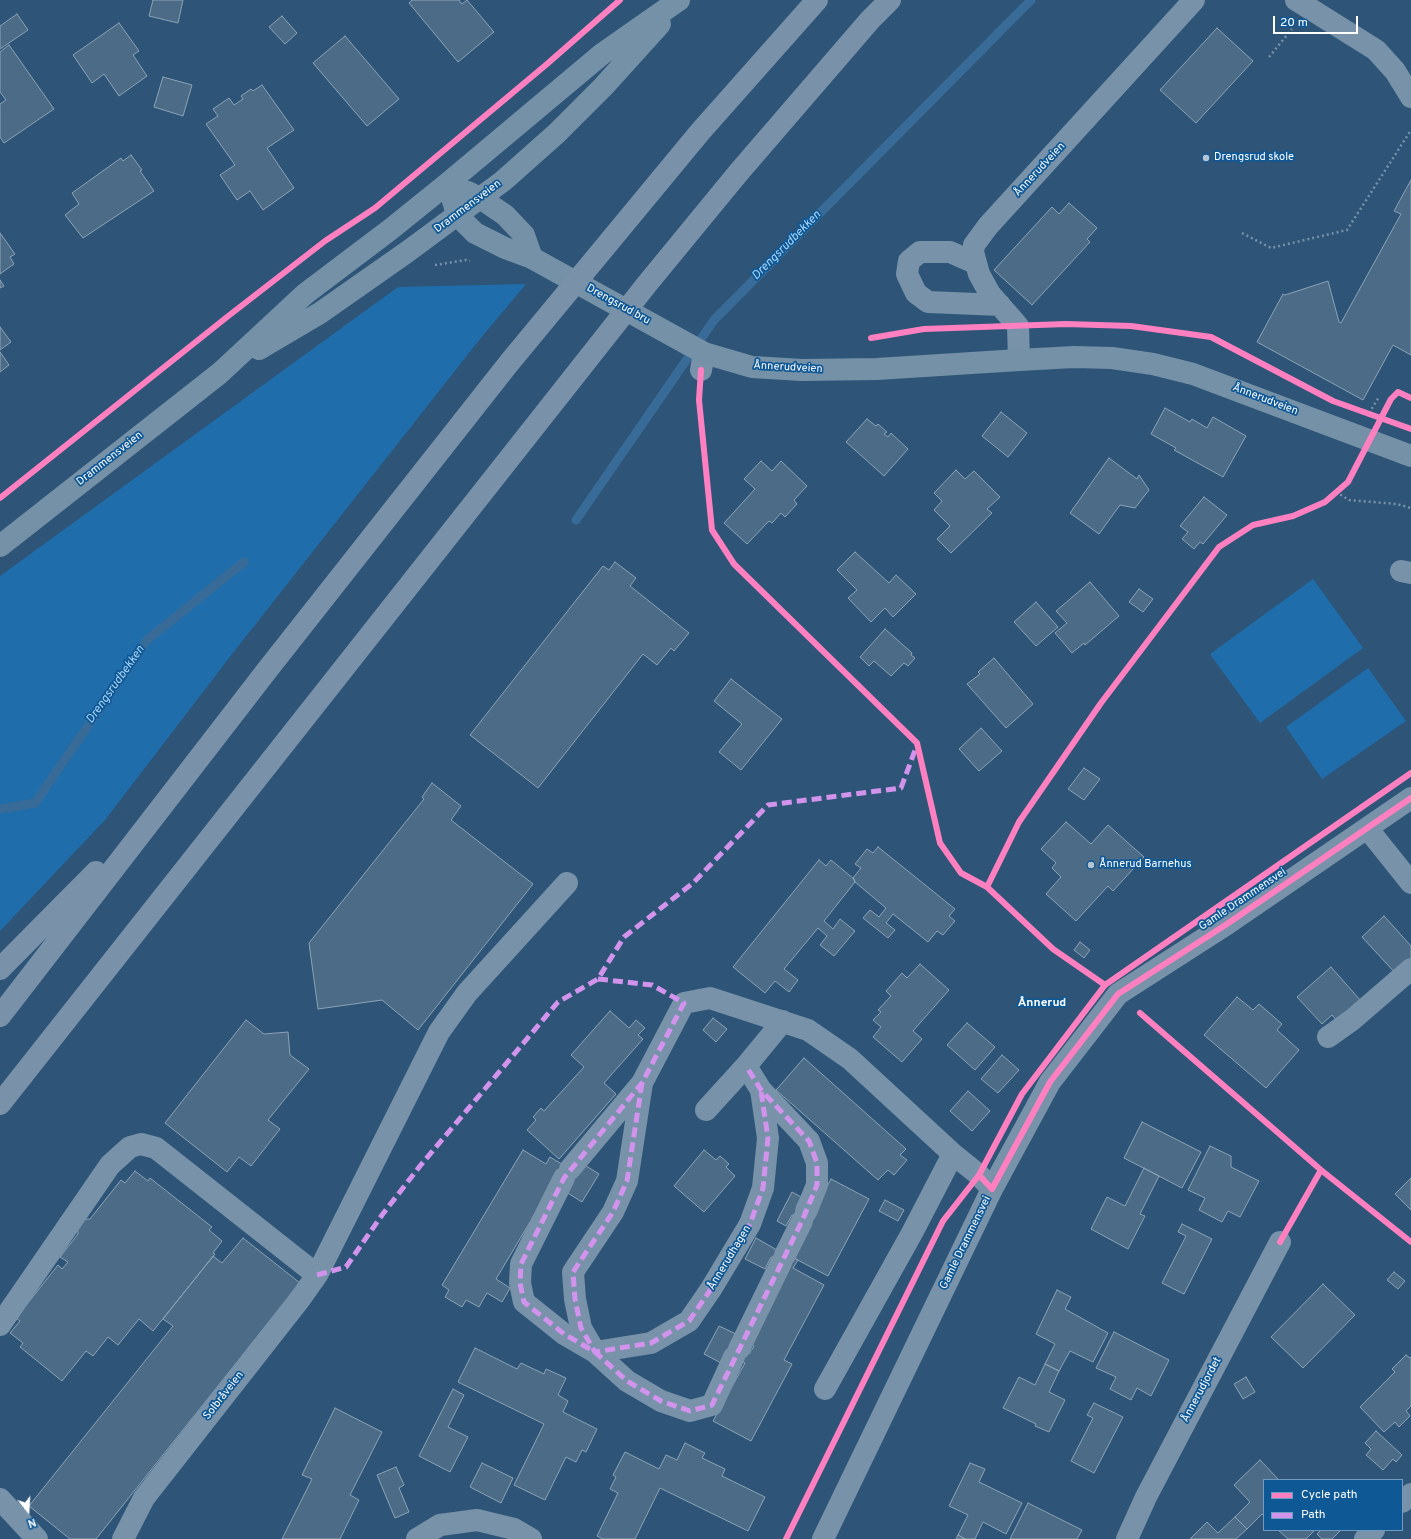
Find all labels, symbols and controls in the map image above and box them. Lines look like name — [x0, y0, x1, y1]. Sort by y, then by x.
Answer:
scale bar — [1275, 8, 1360, 34]
text: 20 m — [1280, 15, 1308, 31]
street label: Ånnerudveien — [1012, 140, 1068, 200]
place label: Drengsrud skole — [1214, 151, 1294, 165]
marker: Drengsrud skole — [1201, 153, 1211, 163]
street label: Drammensveien — [432, 178, 504, 236]
water label: Drengsrudbekken — [749, 208, 825, 284]
street label: Drengsrud bru — [584, 282, 652, 328]
street label: Ånnerudveien — [753, 360, 823, 376]
street label: Ånnerudveien — [1230, 381, 1300, 419]
street label: Drammensveien — [74, 429, 146, 489]
water label: Drengsrudbekken — [84, 643, 148, 727]
place label: Ånnerud Barnehus — [1099, 858, 1192, 872]
marker: Ånnerud Barnehus — [1086, 860, 1096, 870]
street label: Gamle Drammensvei — [1197, 866, 1289, 934]
district label: Ånnerud — [1018, 997, 1066, 1011]
street label: Gamle Drammensvei — [938, 1194, 994, 1292]
street label: Ånnerudhagen — [705, 1223, 755, 1293]
street label: Ånnerudjordet — [1179, 1355, 1225, 1425]
street label: Solbråveien — [201, 1369, 247, 1423]
legend — [1263, 1479, 1403, 1531]
text: Cycle path — [1301, 1487, 1358, 1503]
north arrow — [8, 1491, 48, 1531]
text: Path — [1301, 1507, 1326, 1523]
text: N — [26, 1515, 38, 1530]

